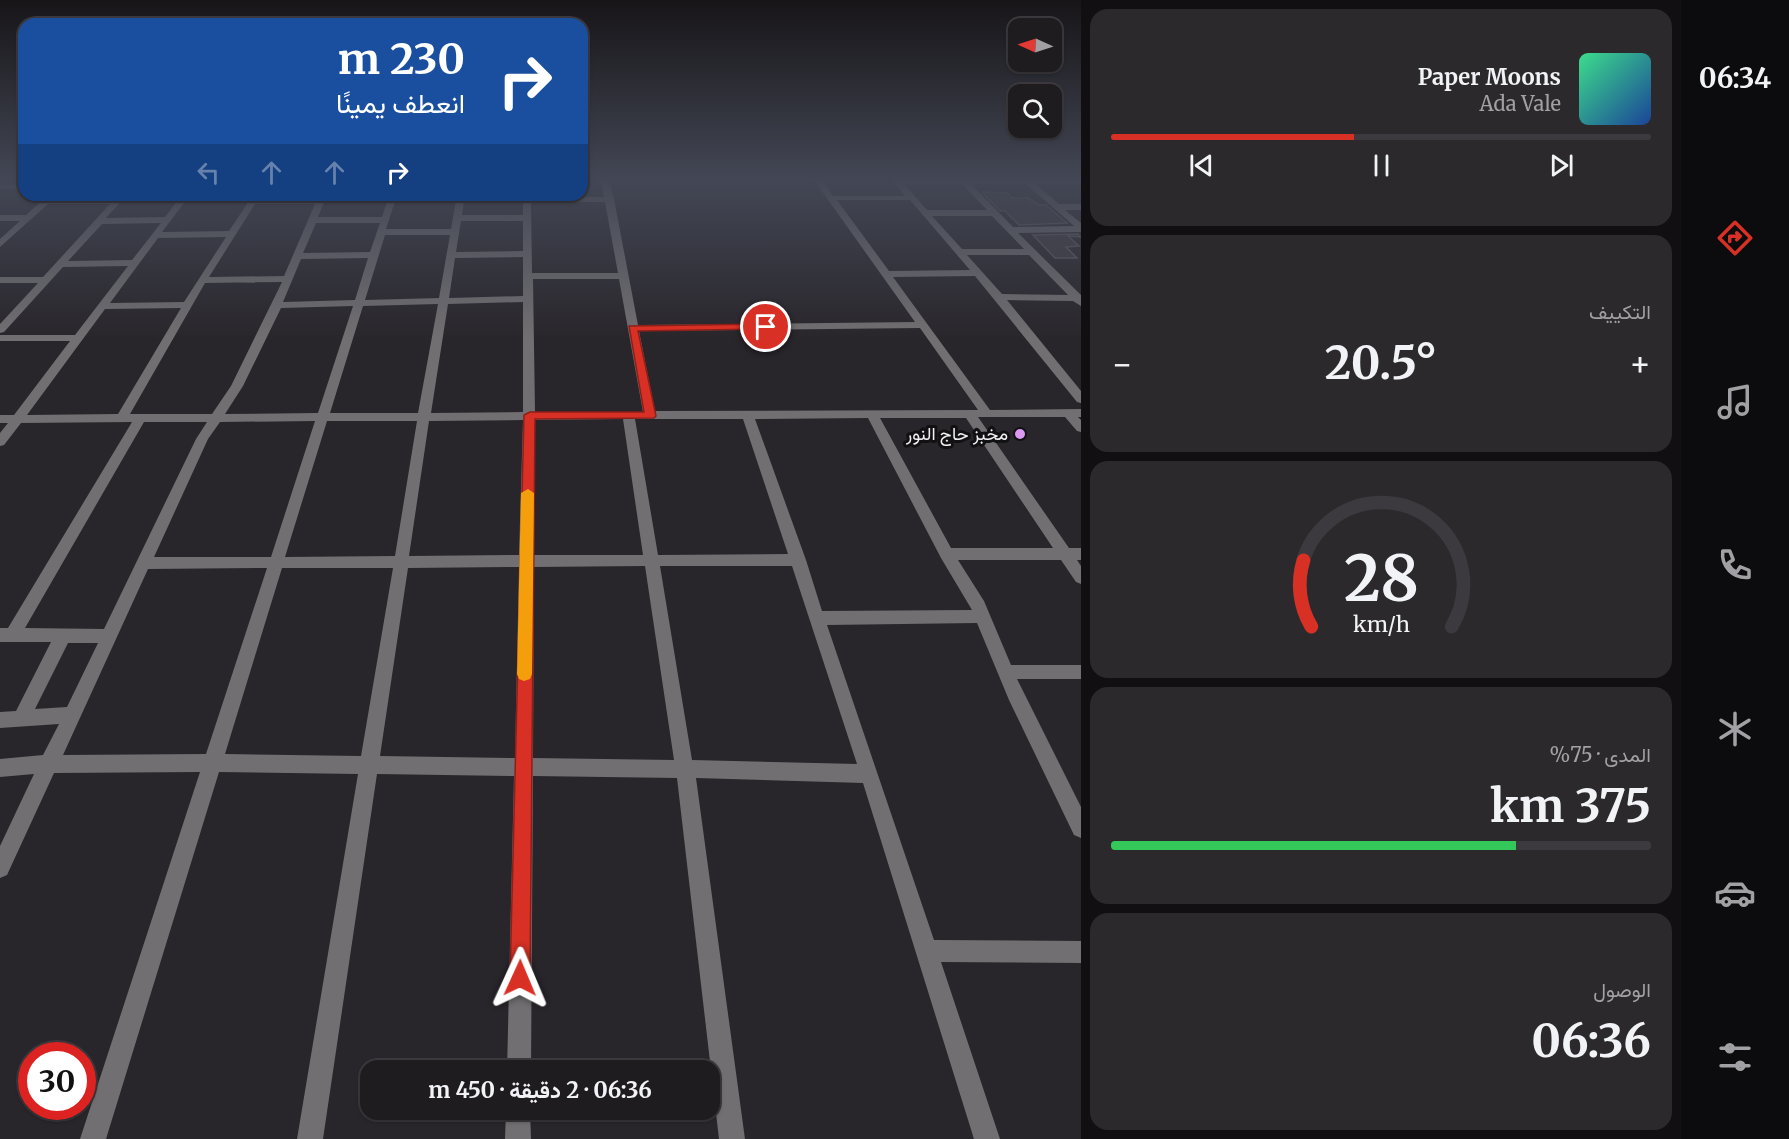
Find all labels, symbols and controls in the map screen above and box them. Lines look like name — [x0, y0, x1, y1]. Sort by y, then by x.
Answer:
north arrow — [1008, 18, 1062, 72]
map controls — [1008, 18, 1062, 138]
text: 230 m — [338, 33, 465, 85]
icon: right — [486, 42, 564, 120]
text: 06:34 — [1699, 61, 1771, 95]
text: Paper Moons — [1418, 63, 1561, 91]
button: search — [1008, 84, 1062, 138]
text: انعطف يمينًا — [336, 86, 465, 120]
text: Ada Vale — [1480, 91, 1561, 116]
icon: previous — [1185, 149, 1218, 182]
icon: pause — [1365, 149, 1398, 182]
icon: next — [1545, 149, 1578, 182]
icon: left — [192, 156, 225, 189]
icon: ahead — [255, 156, 288, 189]
icon: ahead — [318, 156, 351, 189]
icon: right — [381, 156, 414, 189]
icon: directions — [1714, 217, 1756, 259]
text: التكييف — [1589, 299, 1651, 324]
pin — [740, 301, 791, 352]
icon: arrive — [749, 310, 782, 343]
text: 20.5° — [1325, 335, 1437, 391]
text: − — [1111, 344, 1133, 385]
text: + — [1629, 344, 1651, 385]
icon: music — [1714, 381, 1756, 423]
place label: مخبز حاج النور — [905, 422, 1008, 446]
marker: مخبز حاج النور — [1013, 427, 1027, 441]
text: 28 — [1344, 540, 1418, 618]
icon: phone — [1714, 544, 1756, 586]
text: km/h — [1353, 611, 1409, 638]
icon: climate — [1714, 708, 1756, 750]
text: المدى · 75% — [1549, 742, 1651, 767]
text: 375 km — [1490, 778, 1651, 834]
icon: car — [1714, 872, 1756, 914]
position arrow — [488, 946, 552, 1010]
text: الوصول — [1593, 977, 1651, 1002]
text: 06:36 — [1531, 1013, 1651, 1069]
icon: filters — [1714, 1036, 1756, 1078]
speed limit sign: 30 — [18, 1042, 96, 1120]
text: 06:36 · 2 دقيقة · 450 m — [428, 1076, 652, 1104]

